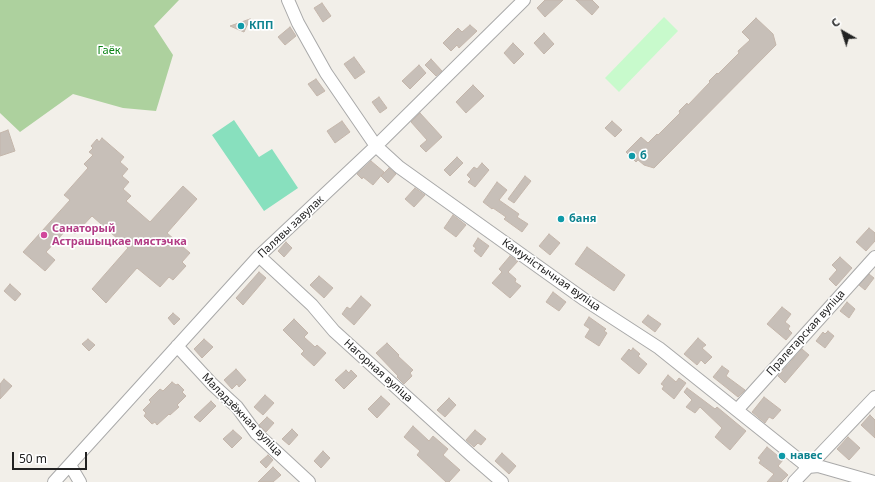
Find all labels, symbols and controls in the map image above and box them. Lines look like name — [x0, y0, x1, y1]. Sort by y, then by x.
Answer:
north arrow — [823, 12, 863, 52]
text: С — [828, 14, 843, 30]
place label: КПП — [249, 19, 273, 33]
marker: КПП — [236, 21, 246, 31]
park label: Гаёк — [97, 44, 121, 58]
place label: б — [640, 149, 647, 163]
marker: б — [627, 151, 637, 161]
street label: Палявы завулак — [255, 193, 327, 261]
place label: баня — [569, 212, 596, 226]
marker: баня — [556, 214, 566, 224]
place label: Санаторый Астрашыцкае мястэчка — [52, 222, 187, 248]
marker: Санаторый Астрашыцкае мястэчка — [39, 230, 49, 240]
street label: Камуністычная вуліца — [499, 236, 603, 314]
street label: Пралетарская вуліца — [764, 287, 848, 379]
street label: Нагорная вуліца — [341, 337, 415, 405]
street label: Маладзёжная вуліца — [199, 371, 285, 459]
scale bar — [14, 444, 89, 470]
place label: навес — [790, 449, 823, 463]
text: 50 m — [19, 450, 47, 467]
marker: навес — [777, 451, 787, 461]

